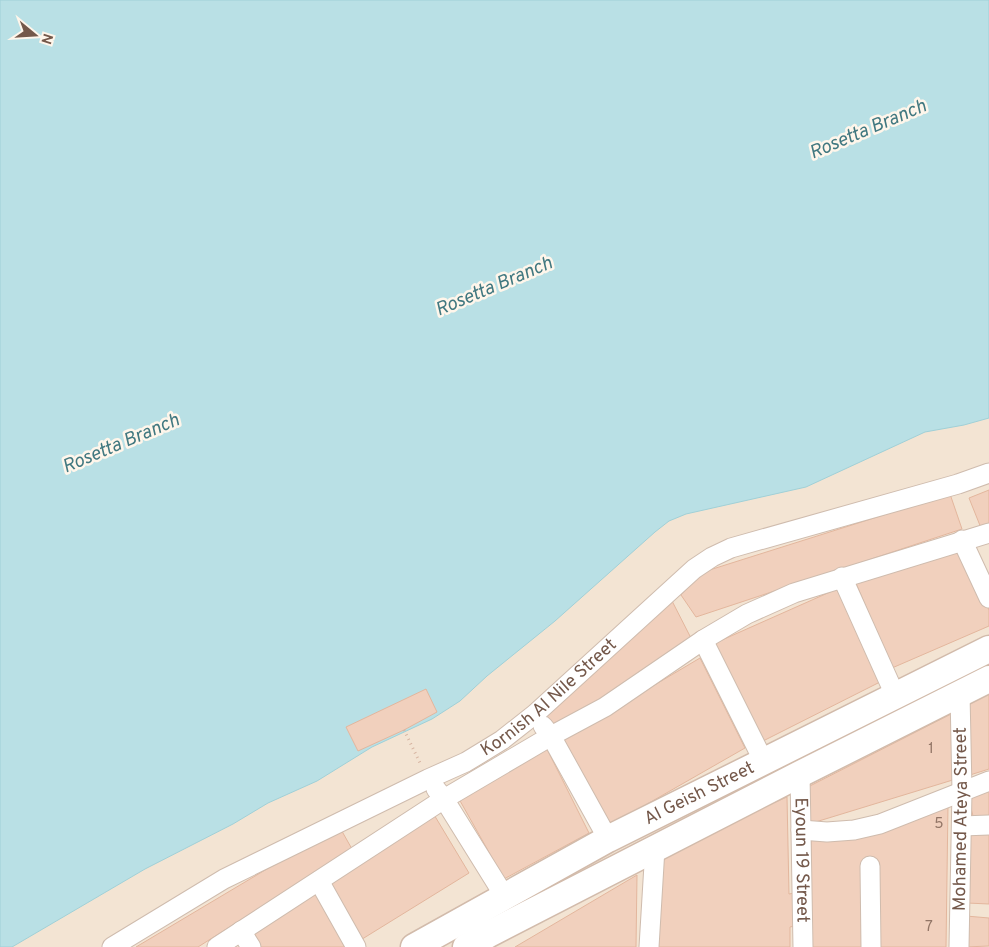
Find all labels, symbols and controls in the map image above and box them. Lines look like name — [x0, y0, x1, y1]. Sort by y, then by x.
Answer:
north arrow — [10, 10, 60, 60]
text: N — [36, 31, 56, 46]
water label: Rosetta Branch — [806, 94, 931, 165]
water label: Rosetta Branch — [432, 251, 557, 322]
water label: Rosetta Branch — [59, 408, 184, 479]
street label: Kornish Al Nile Street — [476, 633, 622, 762]
street label: Mohamed Ateya Street — [948, 727, 974, 911]
house number: 1 — [928, 740, 934, 759]
street label: Al Geish Street — [640, 756, 758, 831]
street label: Eyoun 19 Street — [789, 797, 814, 923]
house number: 5 — [934, 815, 944, 834]
house number: 7 — [925, 918, 933, 937]

